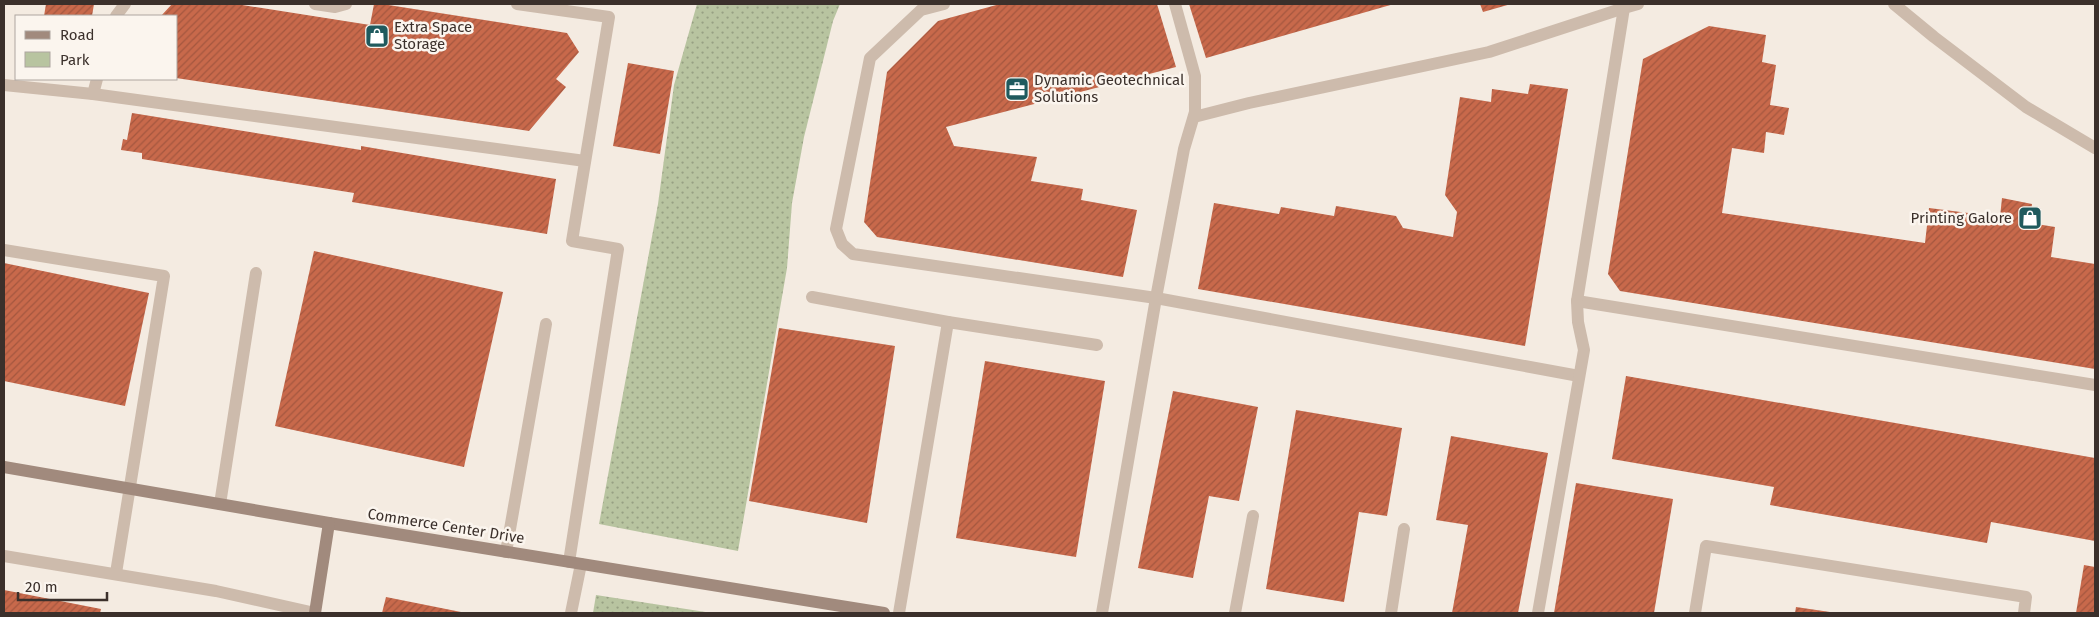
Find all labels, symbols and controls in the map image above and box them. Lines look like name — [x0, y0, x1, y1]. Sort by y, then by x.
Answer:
legend — [15, 15, 178, 80]
place label: Extra Space Storage — [394, 18, 472, 53]
shop icon: Extra Space Storage — [364, 23, 390, 49]
text: Road — [60, 26, 95, 44]
text: Park — [60, 51, 90, 69]
place label: Dynamic Geotechnical Solutions — [1034, 71, 1185, 106]
office icon: Dynamic Geotechnical Solutions — [1004, 76, 1030, 102]
shop icon: Printing Galore — [2017, 205, 2043, 231]
place label: Printing Galore — [1910, 209, 2012, 227]
street label: Commerce Center Drive — [366, 505, 526, 547]
scale bar — [18, 570, 106, 602]
text: 20 m — [25, 578, 58, 596]

